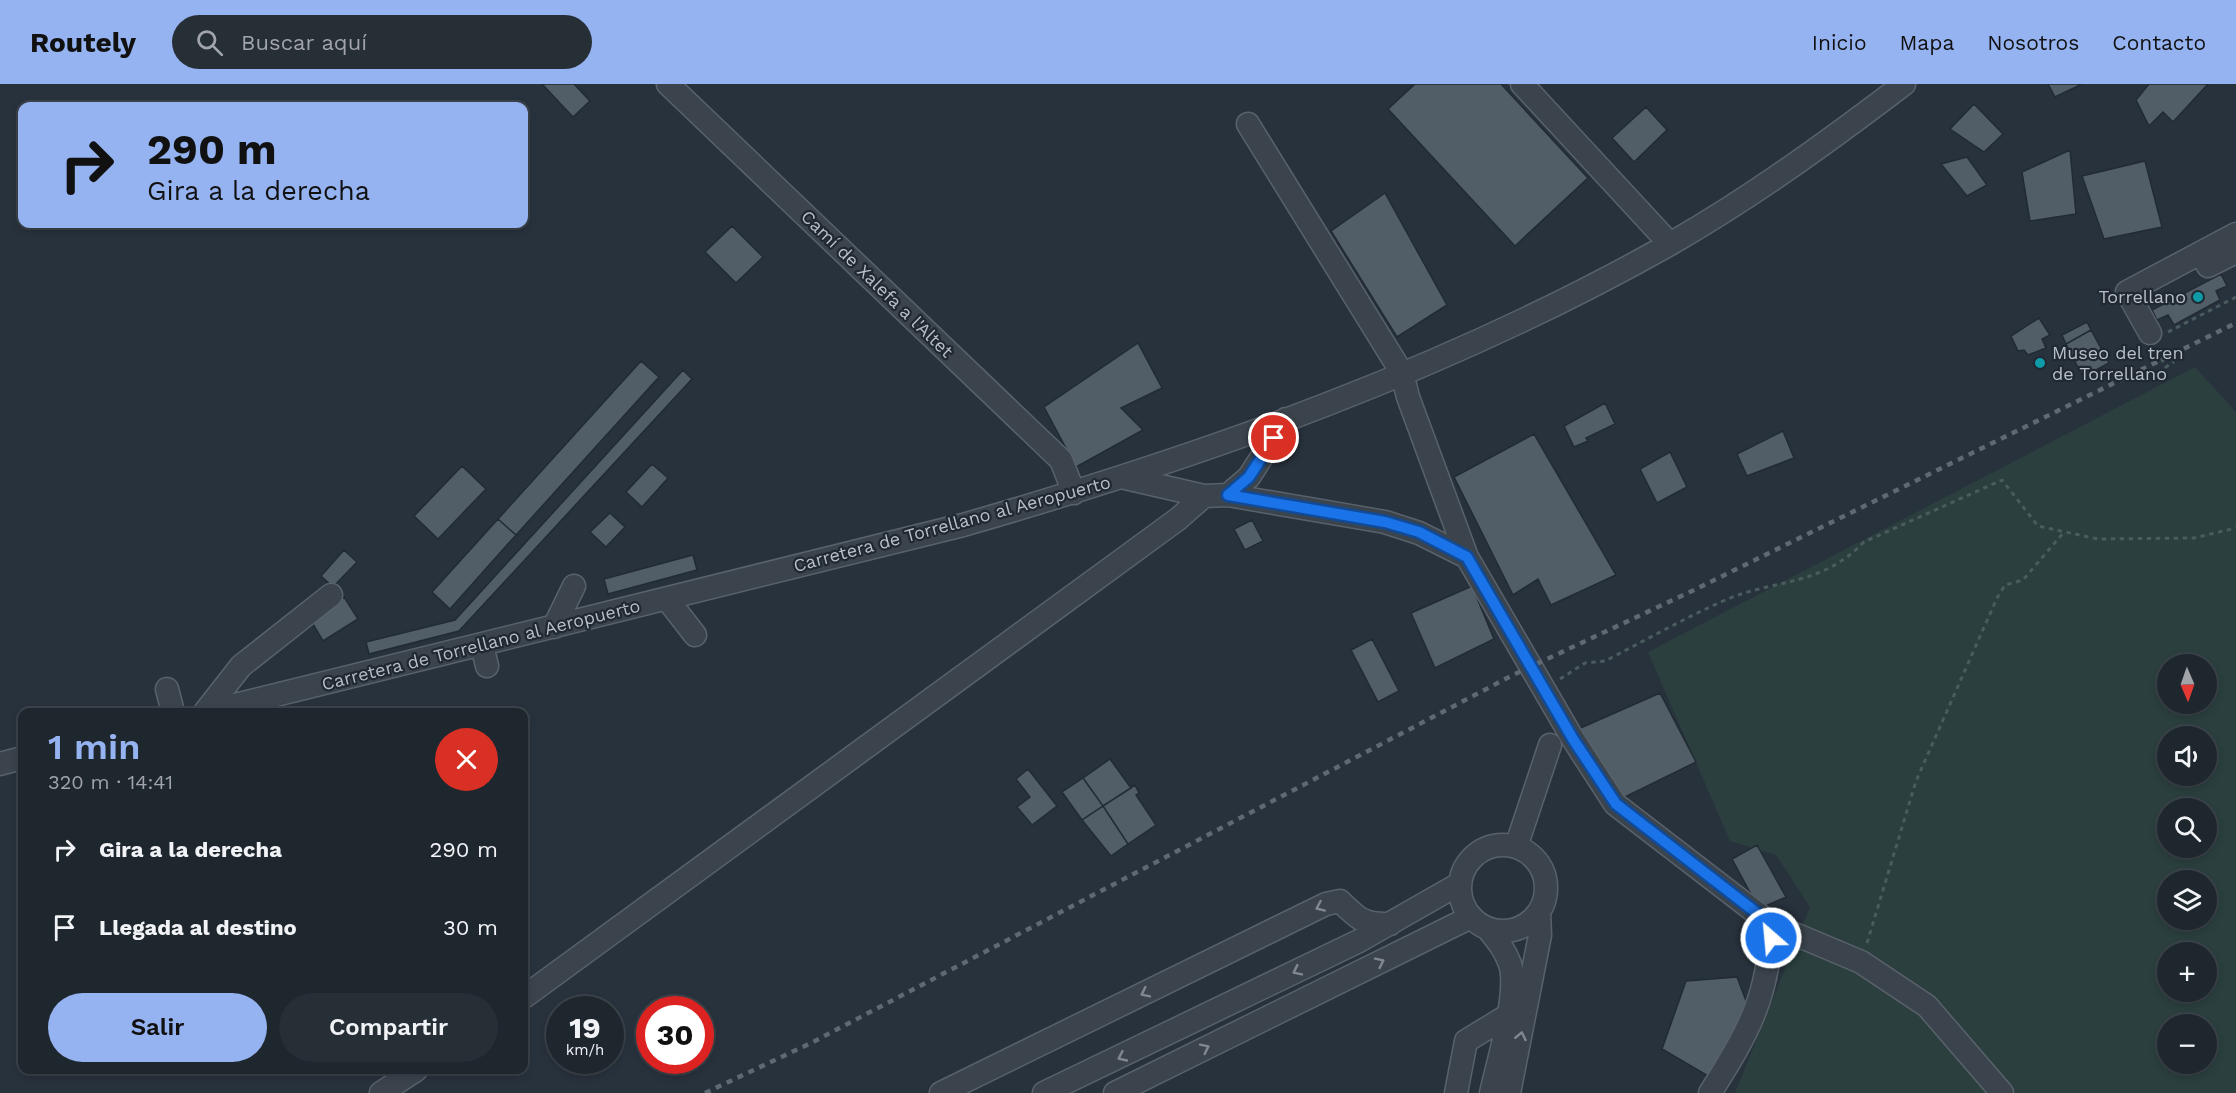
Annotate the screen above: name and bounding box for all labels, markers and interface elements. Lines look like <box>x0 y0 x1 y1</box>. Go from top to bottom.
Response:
search box <box>172 15 592 69</box>
text: Routely <box>30 26 136 59</box>
icon: search <box>193 26 226 59</box>
text: Buscar aquí <box>241 30 367 55</box>
text: Inicio <box>1812 30 1867 55</box>
text: Mapa <box>1900 30 1954 55</box>
text: Nosotros <box>1987 30 2079 55</box>
text: Contacto <box>2112 30 2206 55</box>
text: 290 m <box>147 125 277 174</box>
icon: right <box>48 126 126 204</box>
text: Gira a la derecha <box>147 175 370 207</box>
street label: Camí de Xalefa a l'Altet <box>797 206 958 362</box>
place label: Torrellano <box>2098 286 2186 307</box>
marker: Torrellano <box>2191 290 2205 304</box>
place label: Museo del tren de Torrellano <box>2052 342 2184 384</box>
marker: Museo del tren de Torrellano <box>2033 356 2047 370</box>
pin <box>1248 412 1299 463</box>
icon: arrive <box>1257 421 1290 454</box>
street label: Carretera de Torrellano al Aeropuerto <box>791 471 1113 576</box>
street label: Carretera de Torrellano al Aeropuerto <box>319 595 642 694</box>
north arrow <box>2157 654 2217 714</box>
map controls <box>2157 654 2217 1074</box>
text: 1 min <box>48 726 140 768</box>
button: sound <box>2157 726 2217 786</box>
button: close <box>435 728 498 791</box>
text: 320 m · 14:41 <box>48 770 173 794</box>
button: search <box>2157 798 2217 858</box>
icon: right <box>48 833 81 866</box>
text: Gira a la derecha <box>99 837 282 862</box>
text: 290 m <box>429 837 498 862</box>
button: layers <box>2157 870 2217 930</box>
one-way arrow <box>1315 900 1326 912</box>
position arrow <box>1739 906 1803 970</box>
icon: arrive <box>48 911 81 944</box>
text: Llegada al destino <box>99 915 297 940</box>
text: 30 m <box>443 915 498 940</box>
button: + <box>2157 942 2217 1002</box>
one-way arrow <box>1373 958 1384 969</box>
one-way arrow <box>1292 964 1303 976</box>
one-way arrow <box>1140 986 1151 997</box>
button: Salir <box>48 993 267 1062</box>
button: Compartir <box>279 993 498 1062</box>
speed limit sign: 30 <box>636 996 714 1074</box>
text: 19 <box>569 1010 601 1045</box>
button: − <box>2157 1014 2217 1074</box>
one-way arrow <box>1514 1031 1527 1041</box>
text: km/h <box>566 1041 604 1059</box>
one-way arrow <box>1198 1044 1209 1056</box>
one-way arrow <box>1117 1049 1128 1061</box>

